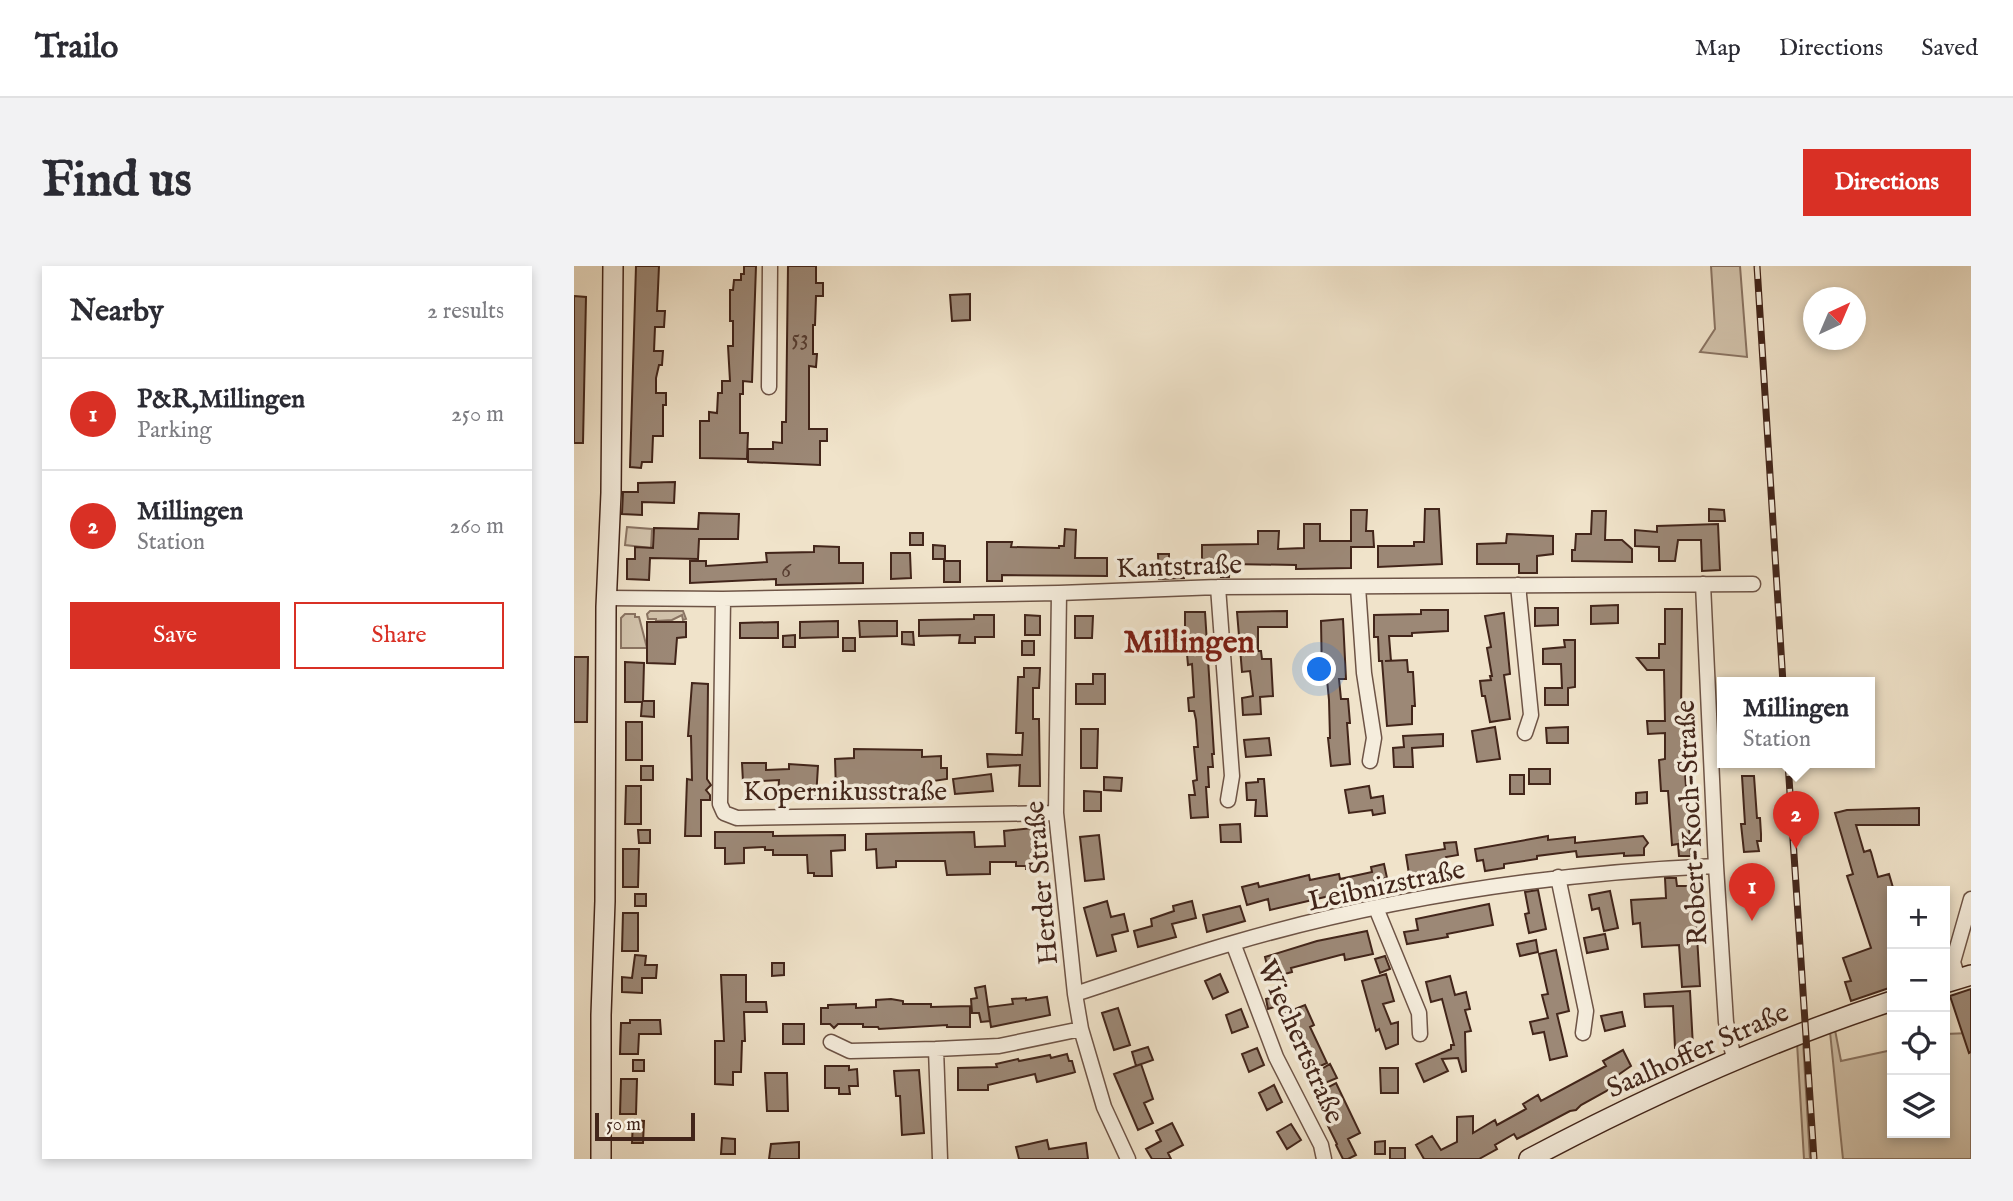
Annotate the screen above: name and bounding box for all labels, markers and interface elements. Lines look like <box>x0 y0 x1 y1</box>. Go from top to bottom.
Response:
text: Trailo <box>35 27 118 69</box>
text: Map <box>1695 33 1741 64</box>
text: Directions <box>1779 33 1883 64</box>
text: Saved <box>1921 33 1978 64</box>
button: Directions <box>1803 149 1971 216</box>
text: Find us <box>42 151 192 213</box>
north arrow <box>1803 287 1866 350</box>
text: Nearby <box>70 293 163 331</box>
text: 2 results <box>427 297 504 326</box>
house number: 53 <box>791 323 809 354</box>
text: P&R,Millingen <box>137 383 305 416</box>
text: 1 <box>89 400 97 429</box>
text: 250 m <box>451 400 504 429</box>
text: Parking <box>137 416 212 445</box>
text: Millingen <box>137 495 243 528</box>
text: 2 <box>88 512 98 541</box>
text: 260 m <box>449 512 504 541</box>
text: Station <box>137 528 205 557</box>
street label: Kantstraße <box>1116 548 1243 587</box>
house number: 6 <box>781 555 792 586</box>
button: Save <box>70 602 280 669</box>
button: Share <box>294 602 504 669</box>
district label: Millingen <box>1124 623 1254 664</box>
your location <box>1302 652 1336 686</box>
popup <box>1717 677 1875 768</box>
text: Millingen <box>1743 692 1849 725</box>
street label: Robert-Koch-Straße <box>1669 699 1716 946</box>
text: Station <box>1743 725 1811 754</box>
street label: Kopernikusstraße <box>743 775 947 810</box>
pin: 2 <box>1773 791 1819 849</box>
street label: Herder Straße <box>1018 799 1067 966</box>
street label: Leibnizstraße <box>1305 853 1468 920</box>
pin: 1 <box>1729 863 1775 921</box>
map controls <box>1887 886 1950 1138</box>
button: + <box>1887 886 1950 949</box>
button: − <box>1887 949 1950 1012</box>
street label: Wiechertstraße <box>1248 955 1351 1129</box>
street label: Saalhoffer Straße <box>1602 995 1795 1107</box>
button: locate <box>1887 1012 1950 1075</box>
button: layers <box>1887 1075 1950 1138</box>
scale bar <box>595 1110 695 1142</box>
text: 50 m <box>606 1113 641 1137</box>

